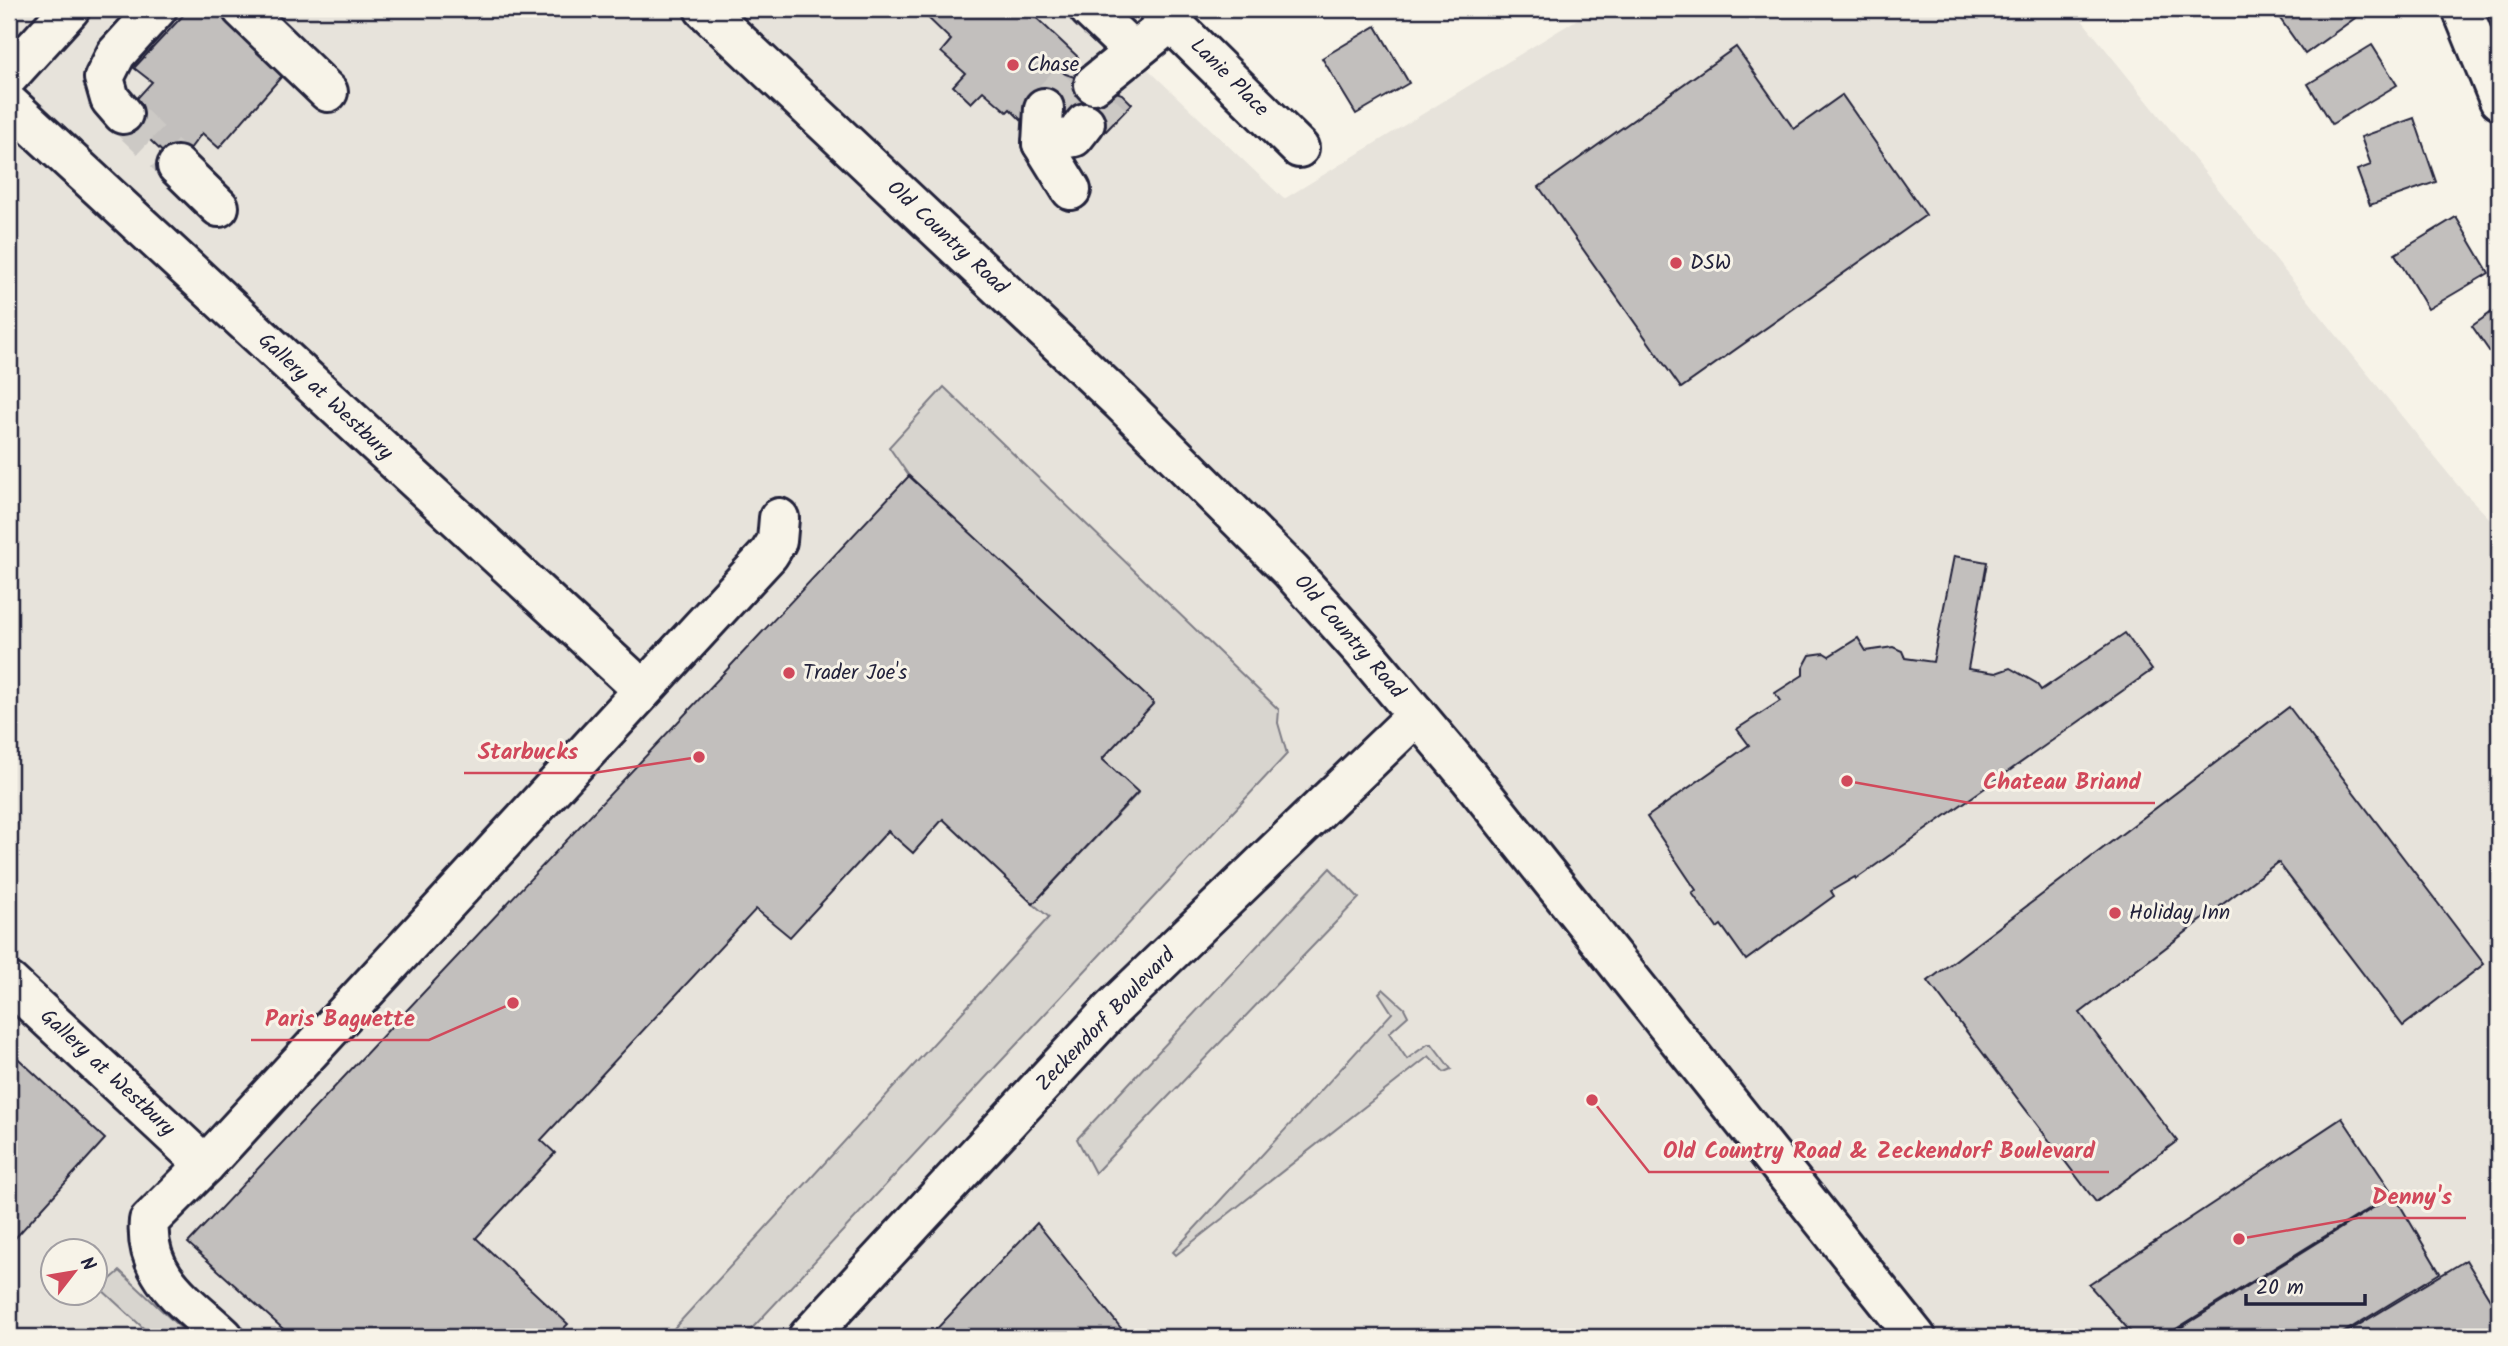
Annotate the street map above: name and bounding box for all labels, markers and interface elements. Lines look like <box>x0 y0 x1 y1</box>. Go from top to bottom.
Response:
street label: Lanie Place <box>1182 31 1277 126</box>
place label: Chase <box>1027 49 1080 82</box>
marker: Chase <box>1005 57 1021 73</box>
street label: Old Country Road <box>879 173 1016 304</box>
place label: DSW <box>1690 247 1731 280</box>
marker: DSW <box>1668 255 1684 271</box>
street label: Gallery at Westbury <box>250 325 400 469</box>
street label: Old Country Road <box>1285 567 1413 707</box>
place label: Trader Joe's <box>803 657 907 690</box>
marker: Trader Joe's <box>781 665 797 681</box>
callout: Starbucks <box>464 729 593 773</box>
text: Starbucks <box>478 735 579 771</box>
callout: Chateau Briand <box>1970 759 2155 803</box>
text: Chateau Briand <box>1983 765 2141 801</box>
place label: Holiday Inn <box>2129 897 2230 930</box>
marker: Holiday Inn <box>2107 905 2123 921</box>
street label: Zeckendorf Boulevard <box>1028 940 1184 1100</box>
callout: Paris Baguette <box>251 996 429 1040</box>
street label: Gallery at Westbury <box>32 1001 182 1145</box>
text: Paris Baguette <box>265 1002 415 1038</box>
callout: Old Country Road & Zeckendorf Boulevard <box>1649 1128 2109 1172</box>
text: Old Country Road & Zeckendorf Boulevard <box>1663 1134 2096 1170</box>
callout: Denny's <box>2358 1174 2466 1218</box>
text: Denny's <box>2372 1180 2452 1216</box>
north arrow <box>38 1238 108 1308</box>
text: N <box>71 1251 103 1277</box>
scale bar <box>2246 1262 2364 1306</box>
text: 20 m <box>2256 1272 2304 1305</box>

